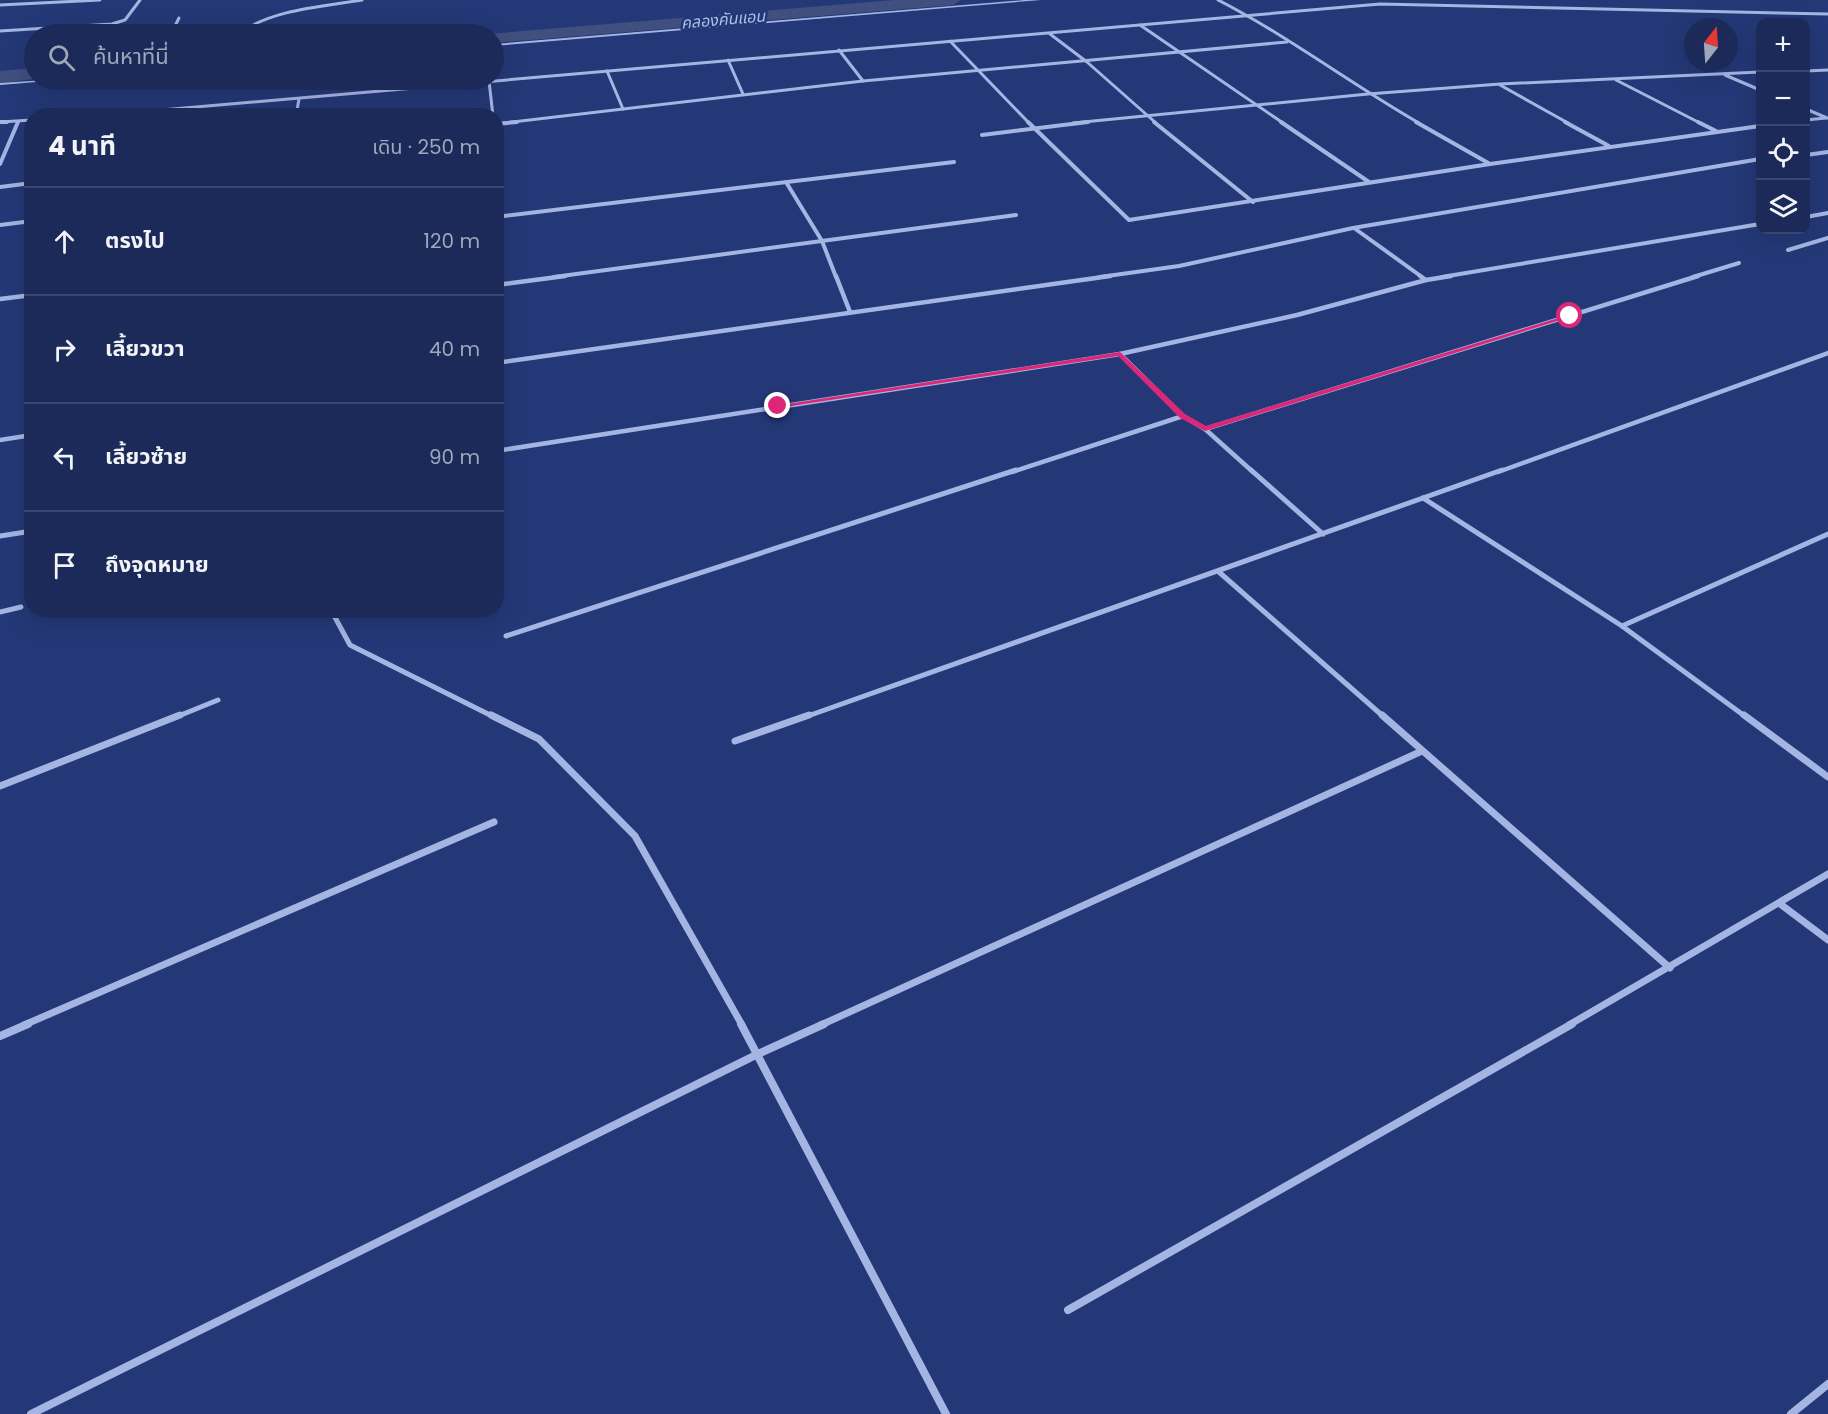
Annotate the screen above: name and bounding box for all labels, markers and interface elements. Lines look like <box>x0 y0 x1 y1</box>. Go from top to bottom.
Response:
water label: คลองคันแอน <box>680 4 767 35</box>
north arrow <box>1684 18 1738 72</box>
map controls <box>1756 18 1810 234</box>
button: + <box>1756 18 1810 72</box>
search box <box>24 24 504 90</box>
icon: search <box>45 41 78 74</box>
text: ค้นหาที่นี่ <box>93 41 169 72</box>
button: − <box>1756 72 1810 126</box>
button: locate <box>1756 126 1810 180</box>
text: 4 นาที <box>48 128 116 164</box>
text: เดิน · 250 m <box>372 133 480 161</box>
button: layers <box>1756 180 1810 234</box>
icon: ahead <box>48 225 81 258</box>
text: ตรงไป <box>105 225 165 256</box>
text: 120 m <box>424 227 480 255</box>
route start <box>1556 302 1582 328</box>
icon: right <box>48 333 81 366</box>
text: เลี้ยวขวา <box>105 333 185 364</box>
text: 40 m <box>429 335 480 363</box>
route end <box>764 392 790 418</box>
icon: left <box>48 441 81 474</box>
text: เลี้ยวซ้าย <box>105 441 187 472</box>
text: 90 m <box>429 443 480 471</box>
icon: arrive <box>48 549 81 582</box>
text: ถึงจุดหมาย <box>105 549 209 580</box>

